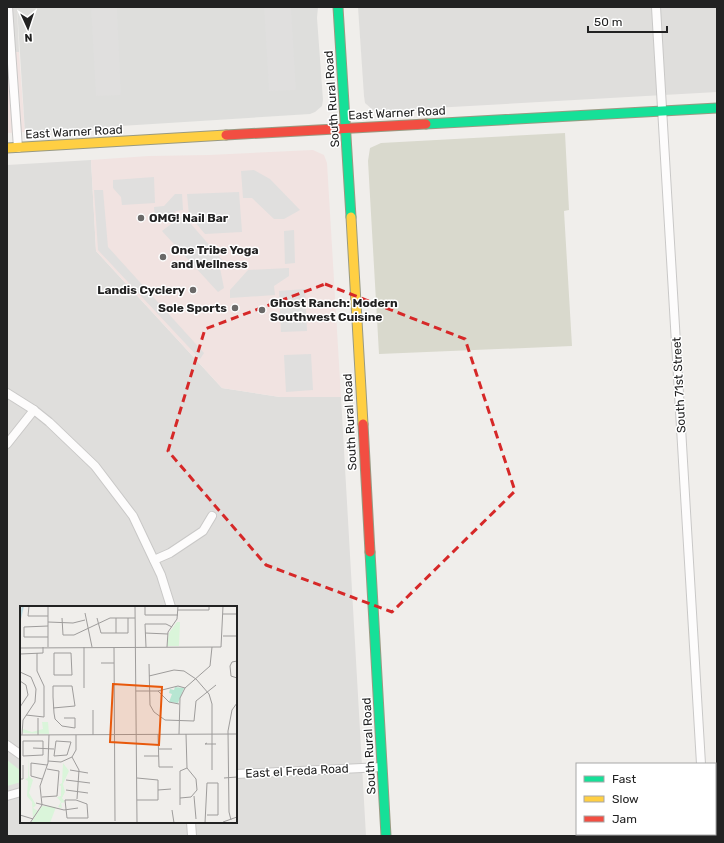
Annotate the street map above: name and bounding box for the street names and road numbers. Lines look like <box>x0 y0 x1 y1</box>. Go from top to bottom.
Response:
street label: South Rural Road <box>322 50 342 148</box>
street label: East Warner Road <box>348 103 446 123</box>
street label: East Warner Road <box>25 122 123 142</box>
street label: South 71st Street <box>669 336 689 433</box>
street label: South Rural Road <box>340 373 360 471</box>
street label: South Rural Road <box>359 697 379 795</box>
street label: East el Freda Road <box>245 761 349 781</box>

